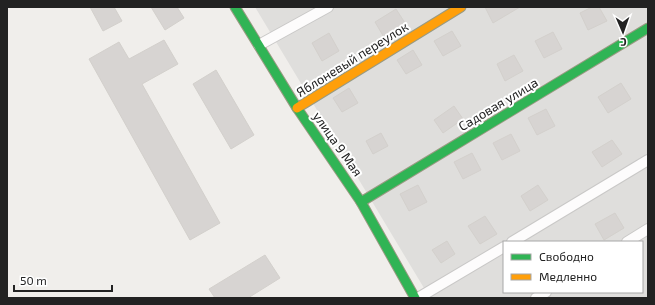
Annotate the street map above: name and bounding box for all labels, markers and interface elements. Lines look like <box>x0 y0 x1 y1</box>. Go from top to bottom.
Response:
north arrow <box>603 12 643 52</box>
street label: Яблоневый переулок <box>293 18 411 100</box>
text: С <box>619 36 627 49</box>
street label: Садовая улица <box>455 74 541 134</box>
street label: улица 9 Мая <box>310 109 366 179</box>
legend <box>503 241 643 293</box>
text: Свободно <box>539 249 594 263</box>
scale bar <box>14 267 112 293</box>
text: Медленно <box>539 269 597 283</box>
text: 50 m <box>20 273 47 287</box>

